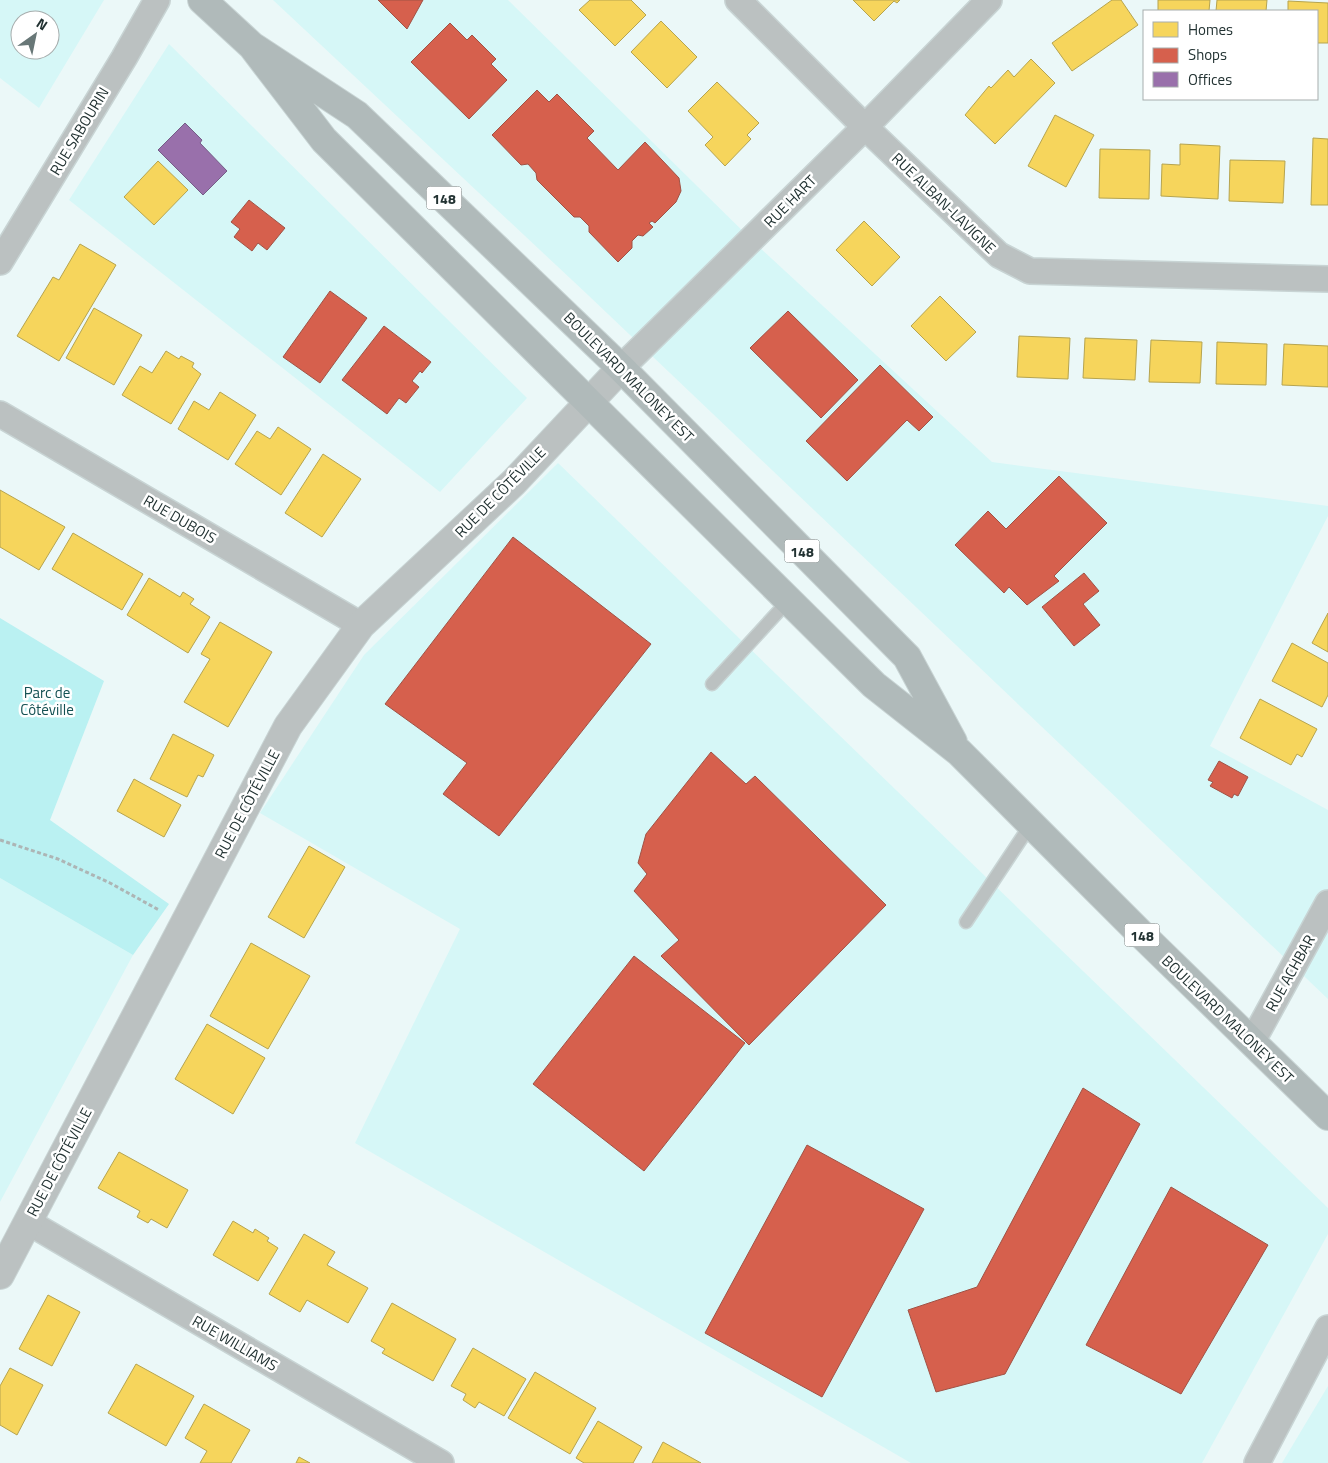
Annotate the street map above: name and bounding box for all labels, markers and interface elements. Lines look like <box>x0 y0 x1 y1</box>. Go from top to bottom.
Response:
north arrow <box>10 10 60 60</box>
legend <box>1143 10 1318 100</box>
text: N <box>33 12 52 35</box>
text: Homes <box>1188 18 1233 41</box>
text: Shops <box>1188 43 1227 66</box>
text: Offices <box>1188 68 1232 91</box>
street label: RUE SABOURIN <box>44 83 114 179</box>
street label: RUE ALBAN-LAVIGNE <box>887 147 1001 259</box>
street label: RUE HART <box>758 169 822 233</box>
road number: 148 <box>426 187 462 210</box>
street label: BOULEVARD MALONEY EST <box>559 307 699 447</box>
street label: RUE DE CÔTÉVILLE <box>449 441 551 543</box>
street label: RUE DUBOIS <box>139 489 221 549</box>
road number: 148 <box>784 540 820 562</box>
park label: Parc de Côtéville <box>20 681 74 721</box>
street label: RUE DE CÔTÉVILLE <box>209 745 285 863</box>
road number: 148 <box>1124 924 1160 946</box>
street label: RUE ACHBAR <box>1259 930 1321 1016</box>
street label: BOULEVARD MALONEY EST <box>1157 950 1299 1089</box>
street label: RUE DE CÔTÉVILLE <box>21 1103 97 1221</box>
street label: RUE WILLIAMS <box>188 1309 282 1377</box>

